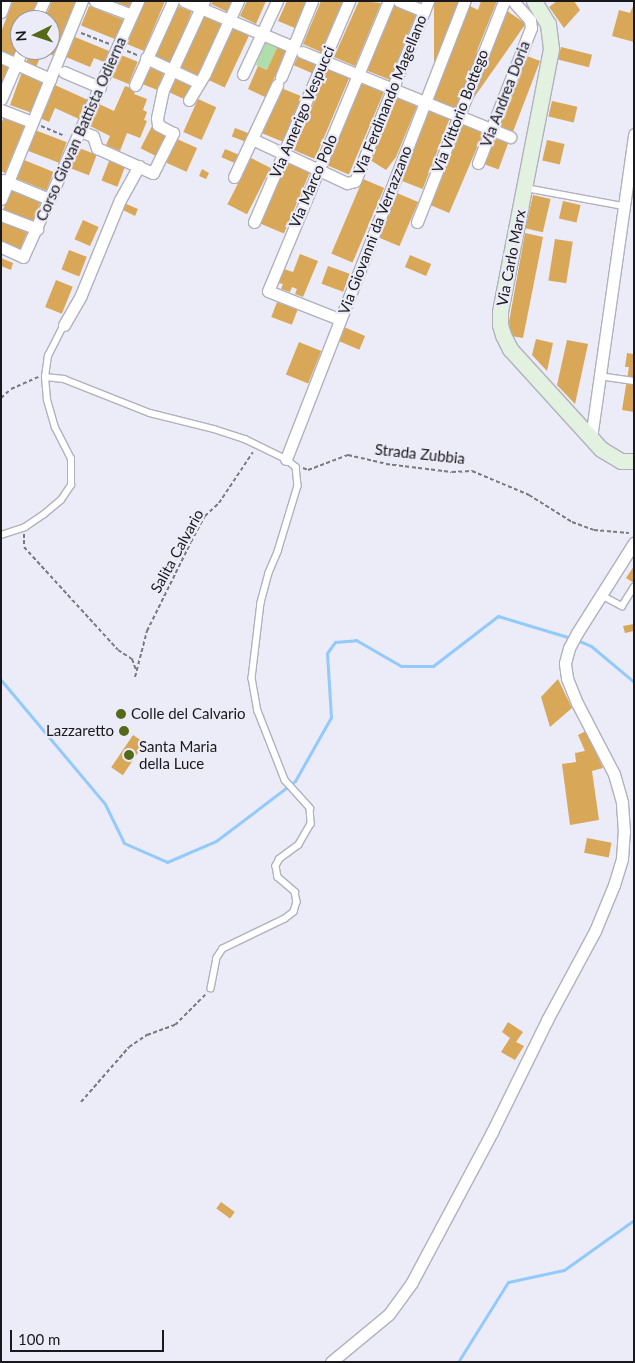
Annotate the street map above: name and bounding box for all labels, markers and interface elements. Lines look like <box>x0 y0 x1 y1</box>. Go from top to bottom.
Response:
north arrow <box>10 10 60 60</box>
street label: Via Ferdinando Magellano <box>350 12 430 178</box>
text: N <box>12 30 29 42</box>
street label: Corso Giovan Battista Odierna <box>32 34 130 224</box>
street label: Via Andrea Doria <box>476 38 534 150</box>
street label: Via Amerigo Vespucci <box>266 43 338 181</box>
street label: Via Vittorio Bottego <box>428 47 492 175</box>
street label: Via Marco Polo <box>285 132 341 230</box>
street label: Via Giovanni da Verrazzano <box>334 143 416 317</box>
street label: Via Carlo Marx <box>493 208 529 308</box>
street label: Strada Zubbia <box>374 440 466 468</box>
street label: Salita Calvario <box>147 506 207 596</box>
place label: Colle del Calvario <box>131 705 246 723</box>
marker: Colle del Calvario <box>115 708 127 720</box>
place label: Lazzaretto <box>46 722 114 740</box>
marker: Lazzaretto <box>118 725 130 737</box>
place label: Santa Maria della Luce <box>139 737 217 772</box>
marker: Santa Maria della Luce <box>123 749 135 761</box>
scale bar <box>12 1320 166 1352</box>
text: 100 m <box>18 1330 60 1348</box>

